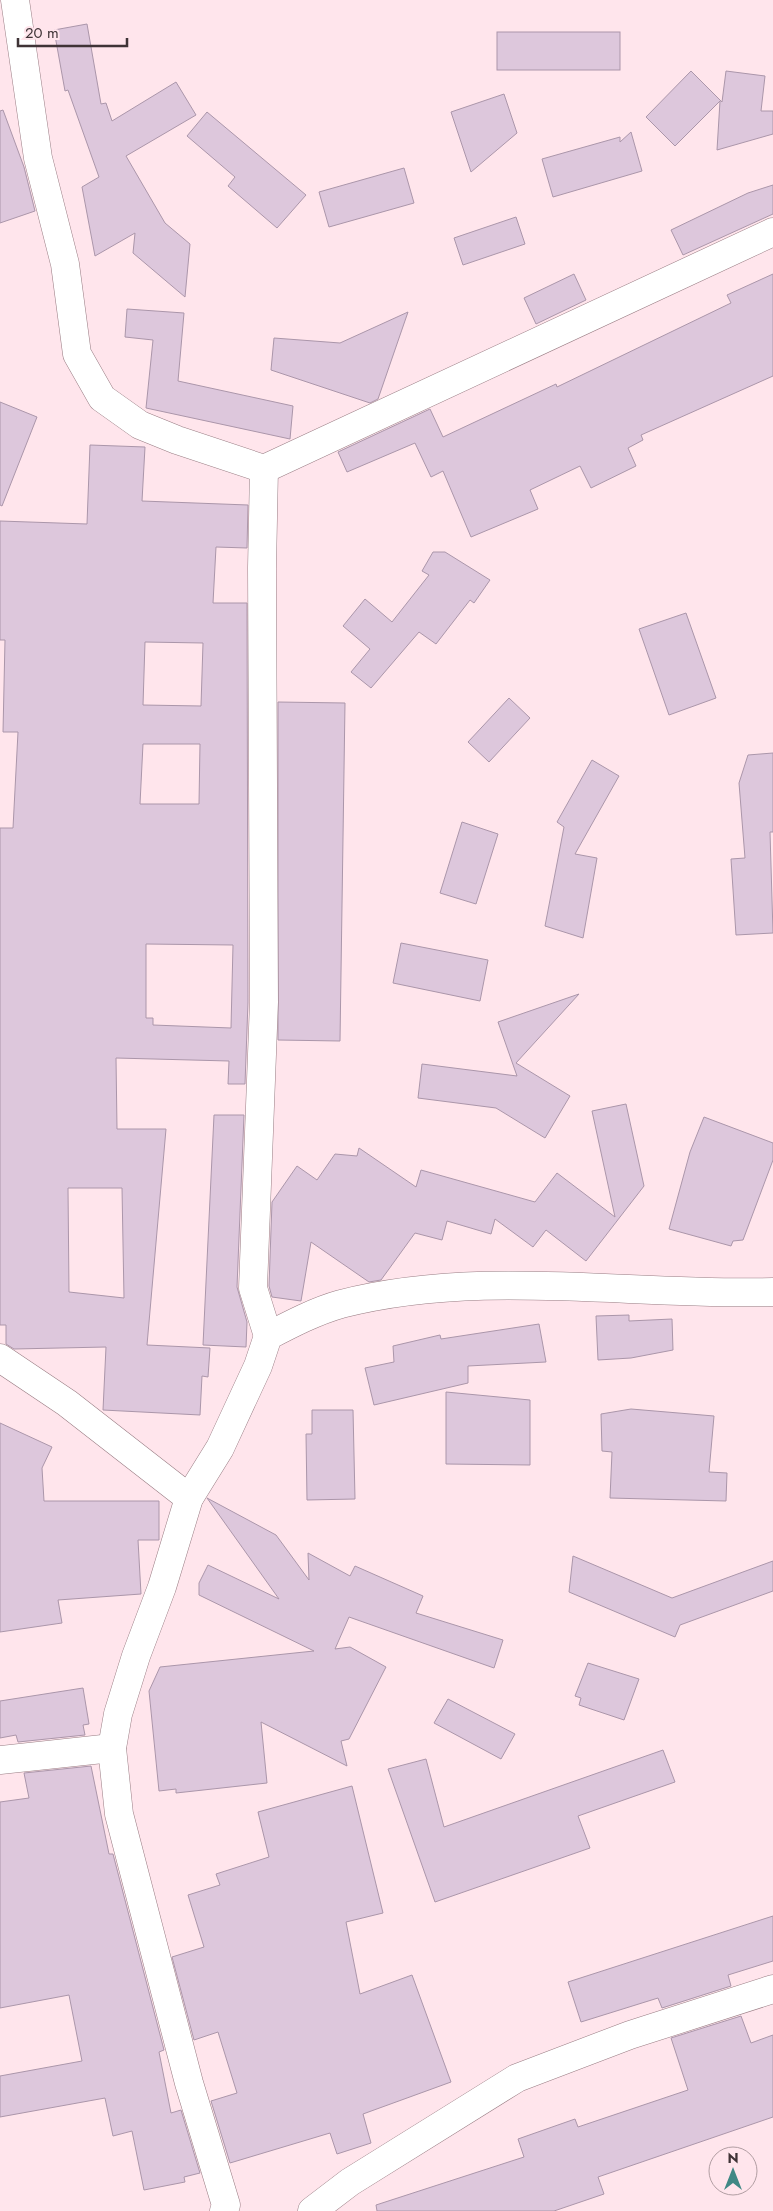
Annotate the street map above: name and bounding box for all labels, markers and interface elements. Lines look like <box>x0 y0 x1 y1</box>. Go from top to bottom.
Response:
scale bar <box>18 15 126 47</box>
text: 20 m <box>25 22 59 44</box>
north arrow <box>708 2146 758 2196</box>
text: N <box>727 2148 739 2168</box>

